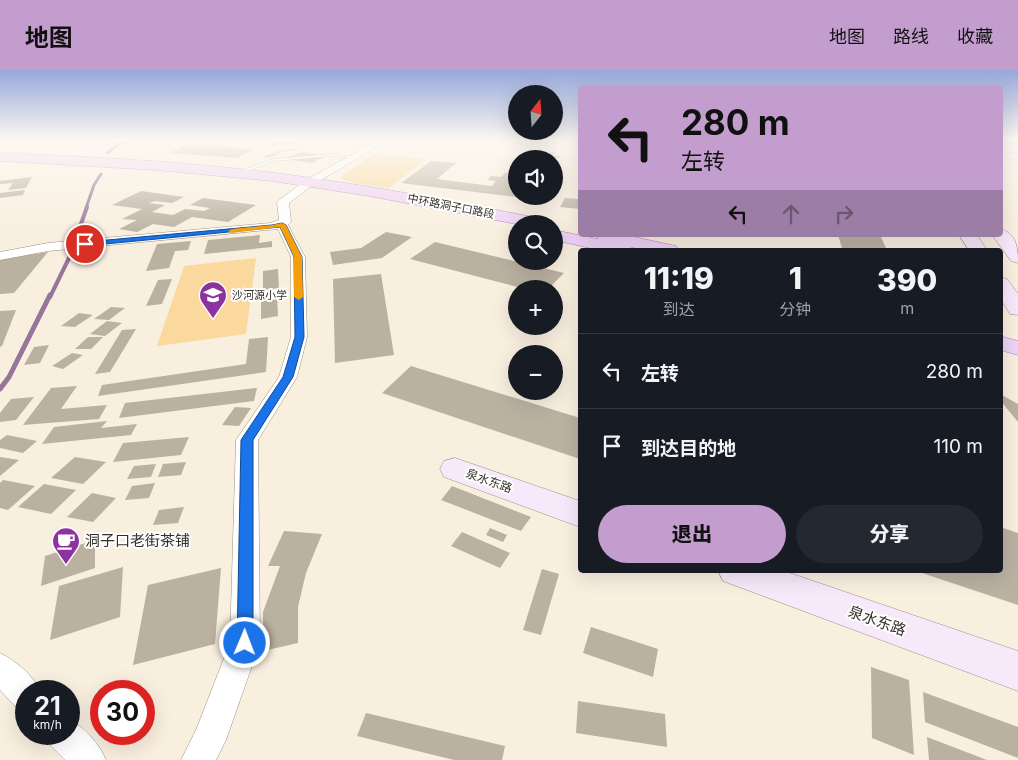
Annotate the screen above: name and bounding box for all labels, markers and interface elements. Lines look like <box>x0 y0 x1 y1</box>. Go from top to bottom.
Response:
text: 地图 <box>25 23 73 52</box>
text: 地图 <box>829 26 865 47</box>
text: 路线 <box>893 26 929 47</box>
text: 收藏 <box>957 26 993 47</box>
north arrow <box>508 85 562 140</box>
map controls <box>508 85 563 400</box>
text: 280 m <box>681 101 790 143</box>
icon: left <box>598 105 663 170</box>
text: 左转 <box>681 148 725 174</box>
button: sound <box>508 150 563 205</box>
street label: 中环路洞子口路段 <box>406 191 496 221</box>
icon: left <box>724 200 752 228</box>
icon: ahead <box>777 200 805 228</box>
icon: right <box>830 200 858 228</box>
button: search <box>508 215 563 270</box>
pin <box>64 223 106 265</box>
icon: arrive <box>71 230 99 258</box>
text: 11:19 <box>644 260 714 296</box>
text: 1 <box>789 260 802 296</box>
text: 390 <box>877 262 937 298</box>
school or university icon: 沙河源小学 <box>198 280 228 319</box>
button: + <box>508 280 563 335</box>
place label: 沙河源小学 <box>232 288 287 302</box>
text: m <box>900 298 914 318</box>
text: 到达 <box>663 299 695 319</box>
text: 分钟 <box>779 299 811 319</box>
button: − <box>508 345 563 400</box>
icon: left <box>598 357 626 385</box>
text: 280 m <box>926 360 983 383</box>
text: 左转 <box>641 362 679 385</box>
icon: arrive <box>598 432 626 460</box>
text: 110 m <box>934 435 983 458</box>
text: 到达目的地 <box>641 437 736 460</box>
street label: 泉水东路 <box>464 465 514 496</box>
button: 退出 <box>598 505 786 563</box>
button: 分享 <box>796 505 983 563</box>
cafe icon: 洞子口老街茶铺 <box>51 526 81 565</box>
place label: 洞子口老街茶铺 <box>85 531 190 550</box>
street label: 泉水东路 <box>846 601 909 640</box>
position arrow <box>218 616 270 668</box>
speed limit sign: 30 <box>90 680 155 745</box>
text: 21 <box>34 691 61 721</box>
text: km/h <box>33 717 62 732</box>

